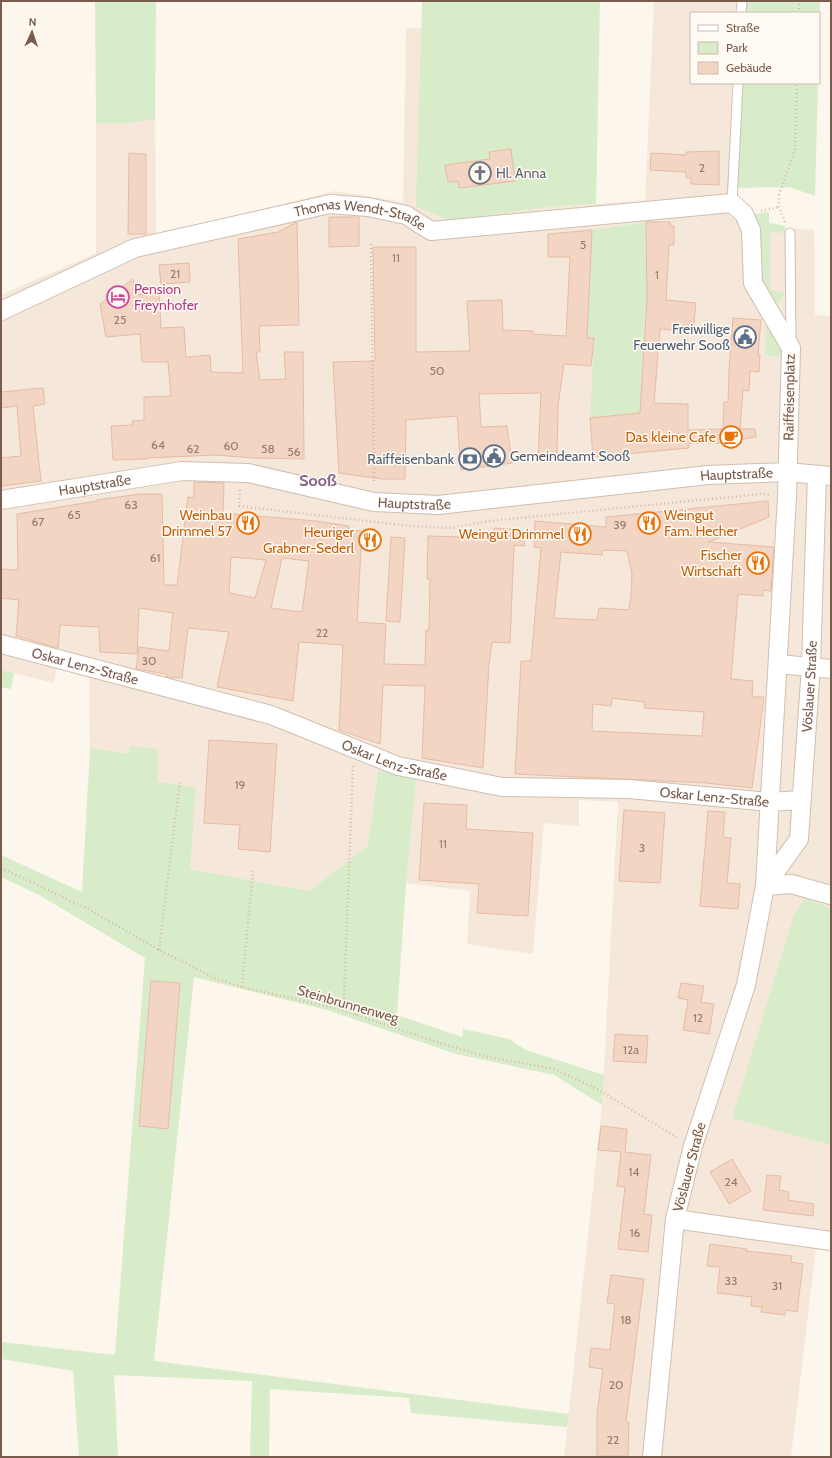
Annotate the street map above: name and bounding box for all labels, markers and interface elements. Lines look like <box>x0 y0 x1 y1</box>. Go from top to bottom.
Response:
north arrow <box>12 12 52 52</box>
legend <box>690 12 820 84</box>
text: N <box>28 15 37 29</box>
text: Straße <box>726 20 759 35</box>
text: Park <box>726 40 748 55</box>
text: Gebäude <box>726 60 772 75</box>
church icon: Hl. Anna <box>467 160 493 186</box>
house number: 2 <box>699 160 705 175</box>
place label: Hl. Anna <box>496 164 546 182</box>
street label: Thomas Wendt-Straße <box>292 195 429 234</box>
house number: 5 <box>580 237 586 252</box>
house number: 11 <box>392 250 400 265</box>
house number: 21 <box>170 266 180 281</box>
house number: 1 <box>655 267 659 282</box>
place label: Pension Freynhofer <box>134 280 199 314</box>
hotel icon: Pension Freynhofer <box>105 284 131 310</box>
house number: 25 <box>114 312 126 327</box>
place label: Freiwillige Feuerwehr Sooß <box>633 320 730 354</box>
public building icon: Freiwillige Feuerwehr Sooß <box>732 324 758 350</box>
street label: Raiffeisenplatz <box>779 353 799 441</box>
house number: 50 <box>430 363 444 378</box>
cafe icon: Das kleine Cafe <box>718 424 744 450</box>
place label: Das kleine Cafe <box>626 428 716 446</box>
house number: 64 <box>151 437 165 452</box>
house number: 60 <box>223 438 239 453</box>
house number: 62 <box>186 441 200 456</box>
house number: 58 <box>261 441 275 456</box>
public building icon: Gemeindeamt Sooß <box>481 443 507 469</box>
house number: 56 <box>287 444 301 459</box>
bank icon: Raiffeisenbank <box>457 446 483 472</box>
place label: Gemeindeamt Sooß <box>510 447 630 465</box>
place label: Raiffeisenbank <box>367 450 455 468</box>
street label: Hauptstraße <box>699 464 773 485</box>
street label: Hauptstraße <box>57 470 132 500</box>
district label: Sooß <box>299 471 337 490</box>
street label: Hauptstraße <box>377 493 452 514</box>
house number: 63 <box>124 497 138 512</box>
place label: Weinbau Drimmel 57 <box>162 506 232 540</box>
place label: Weingut Fam. Hecher <box>664 506 739 540</box>
house number: 65 <box>67 507 81 522</box>
restaurant icon: Weinbau Drimmel 57 <box>235 510 261 536</box>
restaurant icon: Weingut Fam. Hecher <box>636 510 662 536</box>
house number: 67 <box>32 514 44 529</box>
house number: 39 <box>613 517 627 532</box>
restaurant icon: Weingut Drimmel <box>567 521 593 547</box>
place label: Heuriger Grabner-Sederl <box>263 523 355 557</box>
place label: Weingut Drimmel <box>459 525 565 543</box>
restaurant icon: Heuriger Grabner-Sederl <box>357 527 383 553</box>
place label: Fischer Wirtschaft <box>681 546 743 580</box>
house number: 61 <box>150 550 160 565</box>
restaurant icon: Fischer Wirtschaft <box>745 550 771 576</box>
house number: 22 <box>316 625 328 640</box>
street label: Vöslauer Straße <box>797 640 821 733</box>
street label: Oskar Lenz-Straße <box>30 643 141 689</box>
house number: 30 <box>142 653 156 668</box>
street label: Oskar Lenz-Straße <box>339 735 449 785</box>
house number: 19 <box>235 777 246 792</box>
street label: Oskar Lenz-Straße <box>659 783 770 811</box>
house number: 11 <box>439 836 447 851</box>
house number: 3 <box>639 840 645 855</box>
street label: Steinbrunnenweg <box>295 981 402 1027</box>
house number: 12 <box>693 1010 703 1025</box>
house number: 12a <box>623 1042 639 1057</box>
street label: Vöslauer Straße <box>668 1120 710 1214</box>
house number: 14 <box>629 1164 639 1179</box>
house number: 24 <box>724 1174 738 1189</box>
house number: 16 <box>630 1225 641 1240</box>
house number: 33 <box>725 1273 737 1288</box>
house number: 31 <box>772 1278 782 1293</box>
house number: 18 <box>620 1312 632 1327</box>
house number: 20 <box>609 1377 623 1392</box>
house number: 22 <box>607 1432 619 1447</box>

